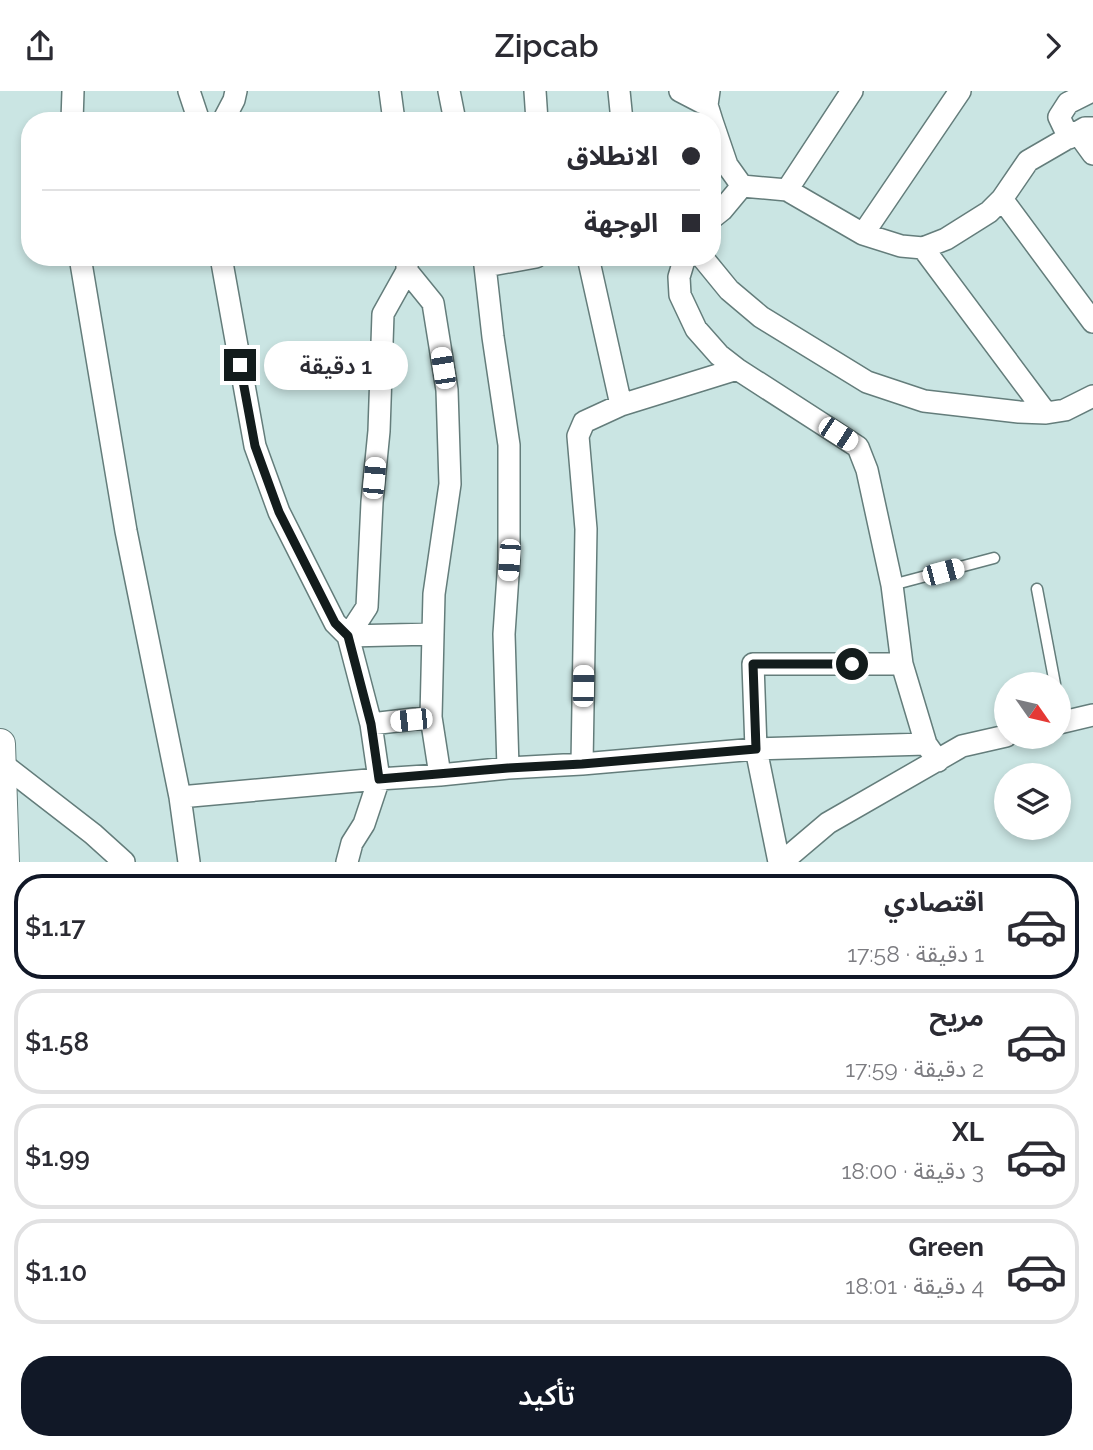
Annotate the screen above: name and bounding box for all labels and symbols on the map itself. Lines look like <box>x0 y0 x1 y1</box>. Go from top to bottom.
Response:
callout: 1 دقيقة <box>264 341 408 389</box>
car <box>430 346 457 390</box>
route end <box>224 349 256 381</box>
car <box>815 414 862 454</box>
car <box>362 456 387 500</box>
car <box>498 538 521 582</box>
car <box>920 556 967 588</box>
route start <box>836 648 868 680</box>
car <box>573 665 594 707</box>
north arrow <box>994 672 1071 749</box>
car <box>390 707 433 733</box>

